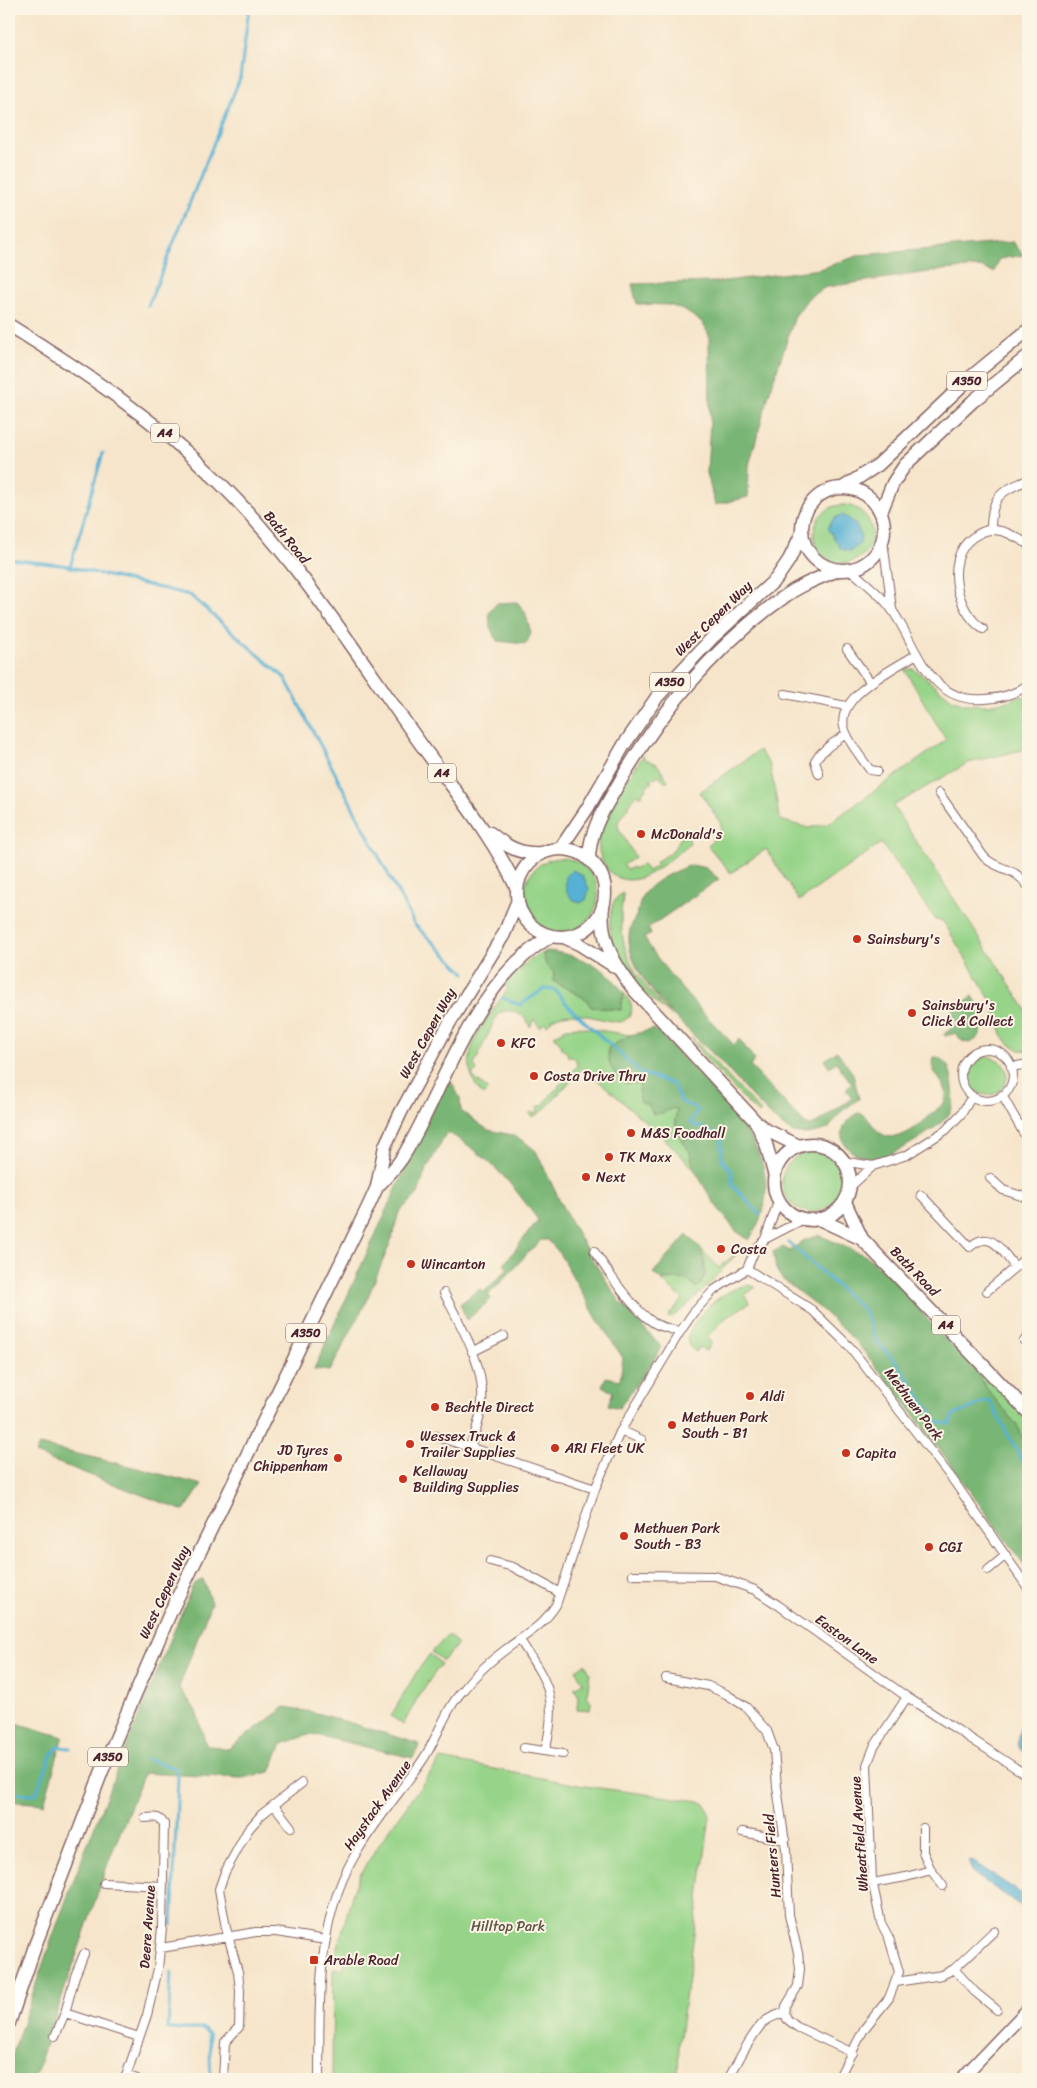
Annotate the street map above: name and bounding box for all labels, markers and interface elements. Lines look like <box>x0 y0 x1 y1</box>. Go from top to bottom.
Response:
road number: A350 <box>947 372 987 391</box>
road number: A4 <box>151 423 179 442</box>
street label: Bath Road <box>257 505 317 571</box>
street label: West Cepen Way <box>668 574 759 662</box>
road number: A350 <box>650 672 690 692</box>
road number: A4 <box>428 764 456 782</box>
place label: McDonald's <box>651 822 723 847</box>
marker: McDonald's <box>635 828 647 840</box>
place label: Sainsbury's <box>867 927 940 952</box>
marker: Sainsbury's <box>851 933 863 945</box>
street label: West Cepen Way <box>392 982 463 1083</box>
place label: Sainsbury's Click & Collect <box>922 993 1013 1034</box>
marker: Sainsbury's Click & Collect <box>906 1007 918 1019</box>
place label: KFC <box>511 1031 536 1056</box>
marker: KFC <box>495 1037 507 1049</box>
place label: Costa Drive Thru <box>544 1064 646 1089</box>
marker: Costa Drive Thru <box>528 1070 540 1082</box>
place label: M&S Foodhall <box>641 1121 726 1146</box>
marker: M&S Foodhall <box>625 1127 637 1139</box>
place label: TK Maxx <box>619 1145 672 1170</box>
marker: TK Maxx <box>603 1151 615 1163</box>
place label: Next <box>596 1165 626 1190</box>
marker: Next <box>580 1171 592 1183</box>
place label: Costa <box>731 1237 767 1262</box>
street label: Bath Road <box>884 1240 947 1304</box>
marker: Costa <box>715 1243 727 1255</box>
place label: Wincanton <box>421 1252 486 1277</box>
marker: Wincanton <box>405 1258 417 1270</box>
road number: A4 <box>932 1316 960 1334</box>
road number: A350 <box>286 1324 326 1342</box>
street label: Methuen Park <box>878 1362 950 1447</box>
place label: Aldi <box>759 1384 786 1409</box>
marker: Aldi <box>744 1390 756 1402</box>
place label: Bechtle Direct <box>445 1395 534 1420</box>
marker: Bechtle Direct <box>429 1401 441 1413</box>
place label: Methuen Park South - B1 <box>682 1405 769 1446</box>
marker: Methuen Park South - B1 <box>666 1419 678 1431</box>
place label: Wessex Truck & Trailer Supplies <box>420 1424 516 1465</box>
place label: ARI Fleet UK <box>564 1436 646 1461</box>
place label: JD Tyres Chippenham <box>253 1438 328 1479</box>
marker: Wessex Truck & Trailer Supplies <box>404 1438 416 1450</box>
place label: Capita <box>856 1441 896 1466</box>
marker: ARI Fleet UK <box>549 1442 561 1454</box>
marker: Capita <box>840 1447 852 1459</box>
marker: JD Tyres Chippenham <box>332 1452 344 1464</box>
place label: Kellaway Building Supplies <box>413 1459 519 1500</box>
marker: Kellaway Building Supplies <box>397 1473 409 1485</box>
place label: Methuen Park South - B3 <box>634 1516 721 1557</box>
marker: Methuen Park South - B3 <box>618 1530 630 1542</box>
place label: CGI <box>939 1535 963 1560</box>
street label: West Cepen Way <box>132 1541 197 1643</box>
marker: CGI <box>923 1541 935 1553</box>
street label: Easton Lane <box>809 1608 884 1671</box>
road number: A350 <box>88 1748 128 1766</box>
street label: Haystack Avenue <box>337 1755 418 1856</box>
street label: Wheatfield Avenue <box>843 1775 876 1892</box>
street label: Hunters Field <box>756 1811 789 1899</box>
street label: Deere Avenue <box>132 1884 163 1970</box>
park label: Hilltop Park <box>471 1914 545 1939</box>
place label: Arable Road <box>323 1948 400 1973</box>
marker: Arable Road <box>308 1954 320 1966</box>

